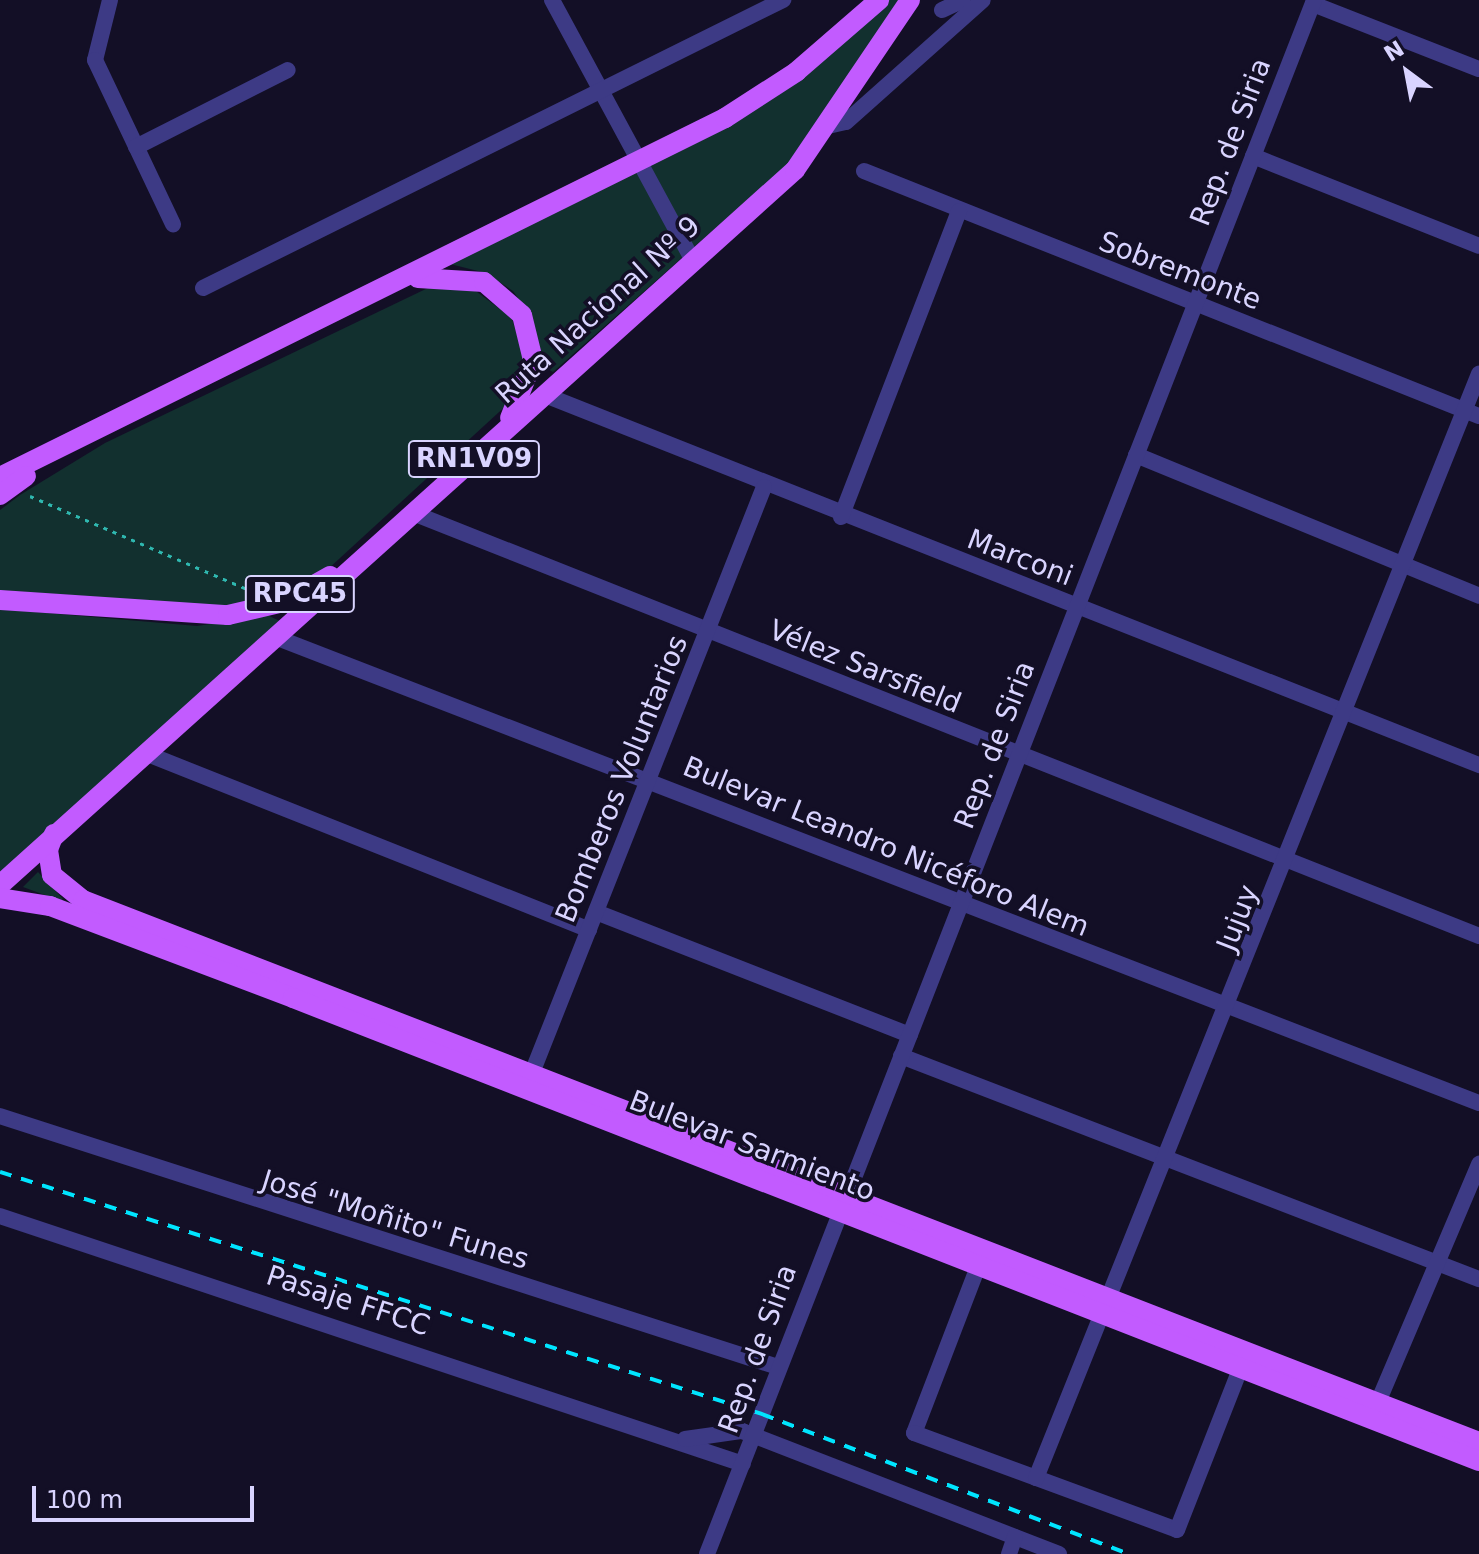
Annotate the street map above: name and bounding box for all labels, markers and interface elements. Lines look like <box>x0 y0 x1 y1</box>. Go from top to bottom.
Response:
north arrow <box>1367 32 1447 112</box>
text: N <box>1380 36 1408 67</box>
street label: Rep. de Siria <box>1184 53 1278 231</box>
street label: Ruta Nacional Nº 9 <box>489 209 707 411</box>
street label: Sobremonte <box>1094 225 1266 317</box>
road number: RN1V09 <box>406 437 542 481</box>
street label: Marconi <box>963 523 1077 593</box>
road number: RPC45 <box>244 572 356 616</box>
street label: Vélez Sarsfield <box>764 613 966 721</box>
street label: Bomberos Voluntarios <box>549 631 695 927</box>
street label: Rep. de Siria <box>948 656 1042 834</box>
street label: Bulevar Leandro Nicéforo Alem <box>678 750 1094 944</box>
street label: Jujuy <box>1210 880 1266 956</box>
street label: Bulevar Sarmiento <box>625 1084 879 1208</box>
street label: José "Moñito" Funes <box>257 1163 533 1277</box>
street label: Pasaje FFCC <box>262 1259 434 1343</box>
street label: Rep. de Siria <box>712 1260 804 1438</box>
scale bar <box>36 1470 258 1520</box>
text: 100 m <box>46 1486 123 1514</box>

